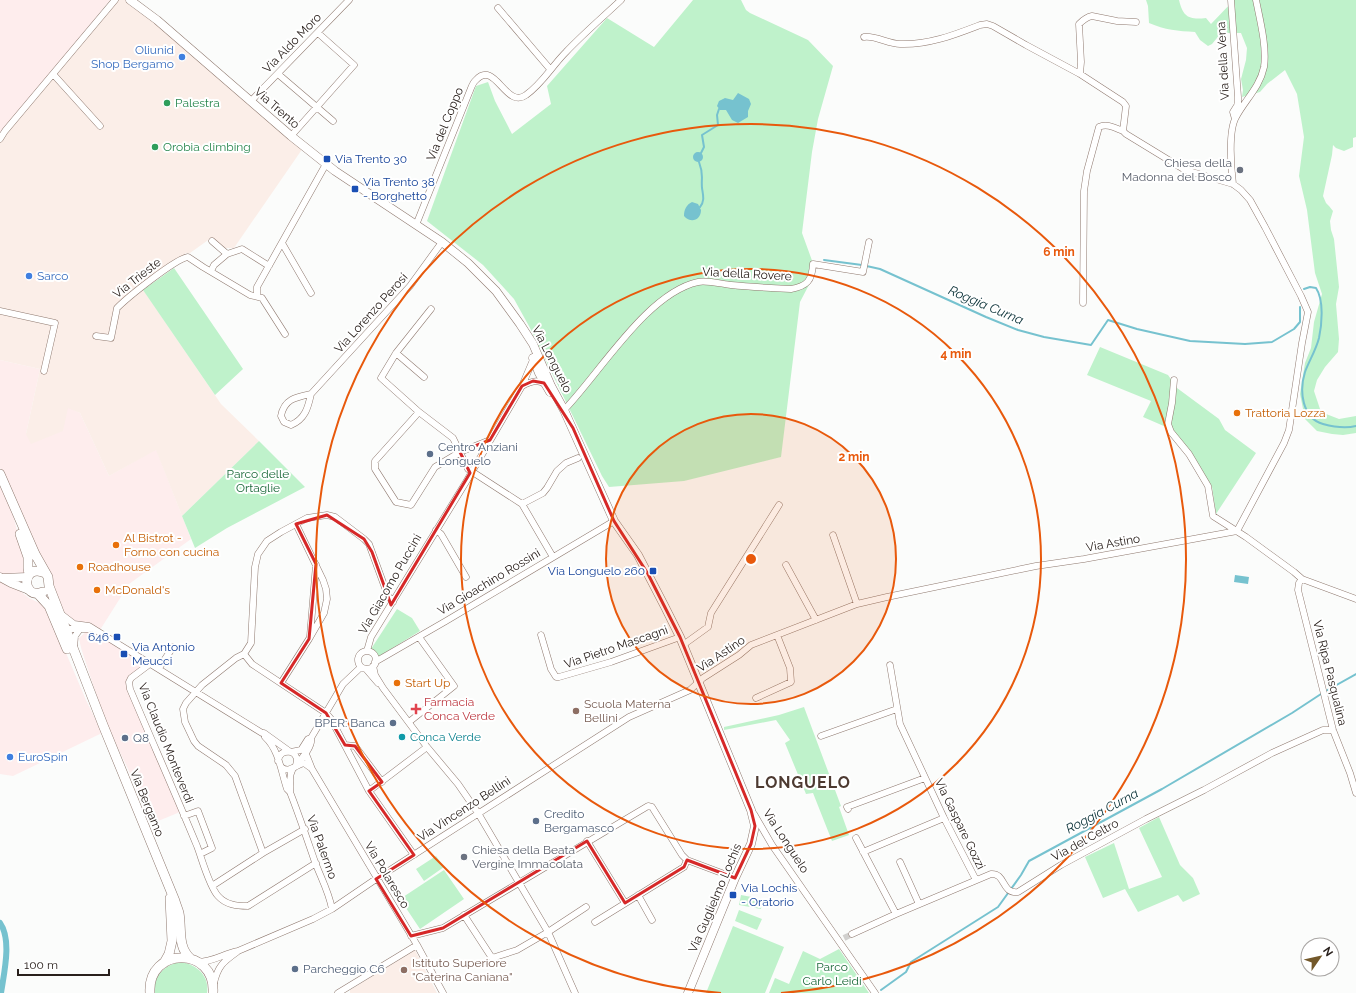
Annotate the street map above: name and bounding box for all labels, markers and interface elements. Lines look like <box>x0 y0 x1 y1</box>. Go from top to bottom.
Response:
street label: Via Aldo Moro <box>260 10 324 76</box>
street label: Via della Vena <box>1214 21 1232 101</box>
place label: Oliunid Shop Bergamo <box>91 43 174 71</box>
marker: Oliunid Shop Bergamo <box>177 52 187 62</box>
street label: Via Trento <box>252 85 302 131</box>
street label: Via del Coppo <box>424 85 466 163</box>
place label: Palestra <box>175 96 220 110</box>
marker: Palestra <box>162 98 172 108</box>
place label: Orobia climbing <box>163 140 251 154</box>
marker: Orobia climbing <box>150 142 160 152</box>
place label: Via Trento 30 <box>335 152 407 166</box>
marker: Via Trento 30 <box>322 154 332 164</box>
place label: Chiesa della Madonna del Bosco <box>1122 156 1232 184</box>
marker: Chiesa della Madonna del Bosco <box>1235 165 1245 175</box>
place label: Via Trento 38 - Borghetto <box>363 175 435 203</box>
marker: Via Trento 38 - Borghetto <box>350 184 360 194</box>
text: 6 min <box>1043 245 1075 259</box>
street label: Via Trieste <box>110 255 164 301</box>
street label: Via della Rovere <box>702 265 792 283</box>
place label: Sarco <box>37 269 69 283</box>
street label: Via Lorenzo Perosi <box>332 270 410 356</box>
marker: Sarco <box>24 271 34 281</box>
water label: Roggia Curna <box>946 282 1026 328</box>
street label: Via Longuelo <box>529 323 575 395</box>
text: 4 min <box>940 347 972 361</box>
place label: Trattoria Lozza <box>1245 406 1326 420</box>
marker: Trattoria Lozza <box>1232 408 1242 418</box>
place label: Centro Anziani Longuelo <box>438 440 518 468</box>
marker: Centro Anziani Longuelo <box>425 449 435 459</box>
text: 2 min <box>838 450 870 464</box>
park label: Parco delle Ortaglie <box>227 467 289 495</box>
place label: Al Bistrot - Forno con cucina <box>124 531 219 559</box>
street label: Via Astino <box>1085 531 1141 555</box>
street label: Via Giacomo Puccini <box>356 532 424 636</box>
marker: Al Bistrot - Forno con cucina <box>111 540 121 550</box>
street label: Via Gioachino Rossini <box>435 546 543 618</box>
centre of rings <box>744 552 758 566</box>
place label: Roadhouse <box>88 560 151 574</box>
marker: Roadhouse <box>75 562 85 572</box>
place label: Via Longuelo 260 <box>548 564 645 578</box>
marker: Via Longuelo 260 <box>648 566 658 576</box>
place label: McDonald's <box>105 583 170 597</box>
marker: McDonald's <box>92 585 102 595</box>
street label: Via Ripa Pasqualina <box>1310 619 1350 727</box>
street label: Via Pietro Mascagni <box>562 623 670 671</box>
place label: 646 <box>88 630 109 644</box>
marker: 646 <box>112 632 122 642</box>
street label: Via Astino <box>694 633 748 675</box>
place label: Via Antonio Meucci <box>132 640 195 668</box>
marker: Via Antonio Meucci <box>119 649 129 659</box>
place label: Start Up <box>405 676 450 690</box>
marker: Start Up <box>392 678 402 688</box>
street label: Via Claudio Monteverdi <box>135 681 197 805</box>
place label: Farmacia Conca Verde <box>424 695 495 723</box>
place label: Scuola Materna Bellini <box>584 697 671 725</box>
marker: Farmacia Conca Verde <box>411 704 421 714</box>
marker: Scuola Materna Bellini <box>571 706 581 716</box>
place label: BPER: Banca <box>314 716 385 730</box>
marker: BPER: Banca <box>388 718 398 728</box>
place label: Conca Verde <box>410 730 481 744</box>
place label: Q8 <box>133 731 149 745</box>
marker: Conca Verde <box>397 732 407 742</box>
marker: Q8 <box>120 733 130 743</box>
place label: EuroSpin <box>18 750 68 764</box>
marker: EuroSpin <box>5 752 15 762</box>
street label: Via Bergamo <box>127 767 167 839</box>
district label: LONGUELO <box>755 773 851 792</box>
street label: Via Vincenzo Bellini <box>415 774 513 844</box>
street label: Via Gaspare Gozzi <box>932 776 988 872</box>
water label: Roggia Curna <box>1063 785 1141 836</box>
street label: Via Longuelo <box>760 806 812 876</box>
place label: Credito Bergamasco <box>544 807 614 835</box>
street label: Via Palermo <box>304 813 340 881</box>
marker: Credito Bergamasco <box>531 816 541 826</box>
street label: Via del Celtro <box>1049 816 1121 864</box>
street label: Via Polaresco <box>362 839 412 911</box>
street label: Via Guglielmo Lochis <box>686 841 744 955</box>
place label: Chiesa della Beata Vergine Immacolata <box>472 843 583 871</box>
marker: Chiesa della Beata Vergine Immacolata <box>459 852 469 862</box>
place label: Via Lochis - Oratorio <box>741 881 798 909</box>
marker: Via Lochis - Oratorio <box>728 890 738 900</box>
north arrow <box>1300 937 1340 977</box>
text: N <box>1320 945 1336 959</box>
scale bar <box>18 951 109 977</box>
place label: Istituto Superiore "Caterina Caniana" <box>412 956 512 984</box>
text: 100 m <box>24 958 58 972</box>
park label: Parco Carlo Leidi <box>802 960 862 988</box>
place label: Parcheggio C6 <box>303 962 385 976</box>
marker: Parcheggio C6 <box>290 964 300 974</box>
marker: Istituto Superiore "Caterina Caniana" <box>399 965 409 975</box>

